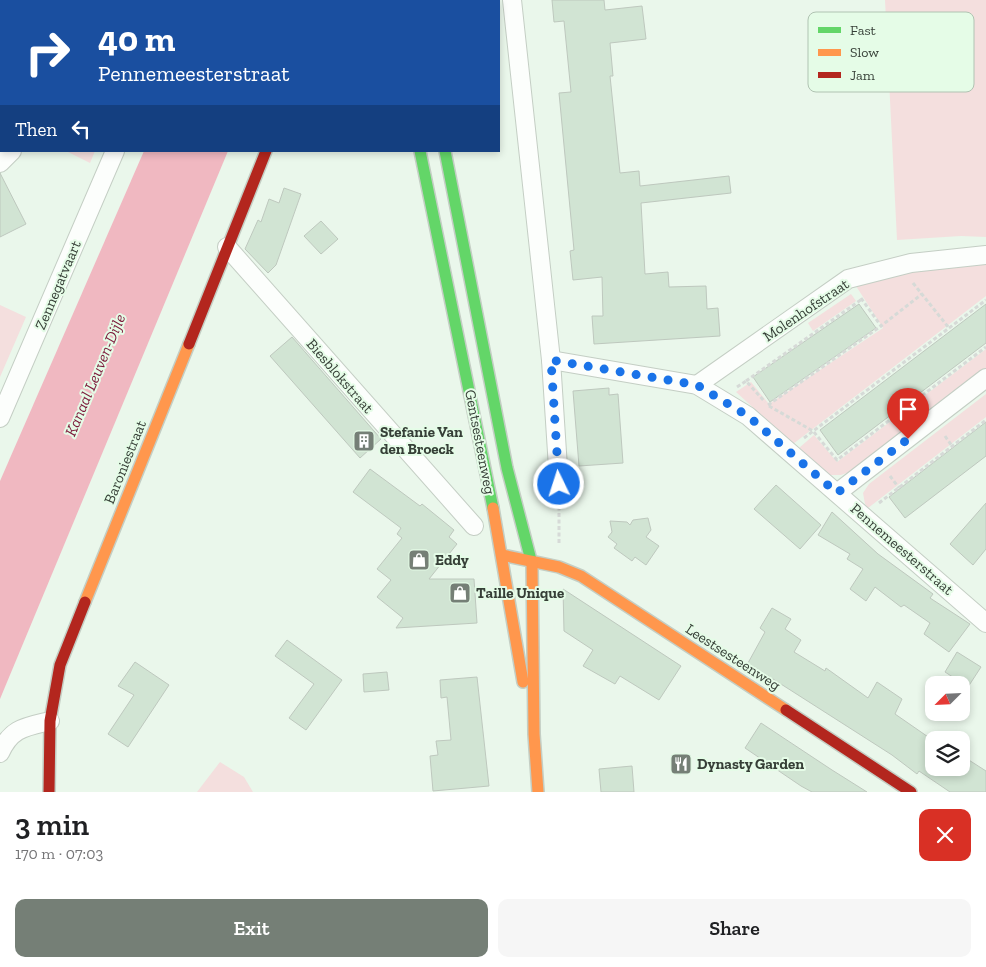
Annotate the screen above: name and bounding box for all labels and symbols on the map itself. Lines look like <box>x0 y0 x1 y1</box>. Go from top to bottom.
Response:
legend <box>808 12 974 92</box>
text: Fast <box>850 22 877 39</box>
text: Slow <box>850 44 879 61</box>
text: Jam <box>850 67 875 84</box>
street label: Zennegatvaart <box>31 237 85 332</box>
street label: Molenhofstraat <box>760 274 853 345</box>
water label: Kanaal Leuven-Dijle <box>61 311 129 439</box>
street label: Biesblokstraat <box>303 335 378 417</box>
street label: Gentsesteenweg <box>461 388 499 496</box>
pin <box>887 388 929 439</box>
street label: Baroniestraat <box>100 417 150 506</box>
place label: Stefanie Van den Broeck <box>380 423 463 458</box>
building icon: Stefanie Van den Broeck <box>352 429 376 453</box>
position arrow <box>532 457 584 509</box>
street label: Pennemeesterstraat <box>847 499 958 599</box>
shop icon: Eddy <box>407 548 431 572</box>
place label: Eddy <box>435 551 469 569</box>
shop icon: Taille Unique <box>448 581 472 605</box>
place label: Taille Unique <box>476 584 564 602</box>
street label: Leestsesteenweg <box>682 620 784 694</box>
north arrow <box>925 676 970 721</box>
restaurant icon: Dynasty Garden <box>669 752 693 776</box>
place label: Dynasty Garden <box>697 755 804 773</box>

